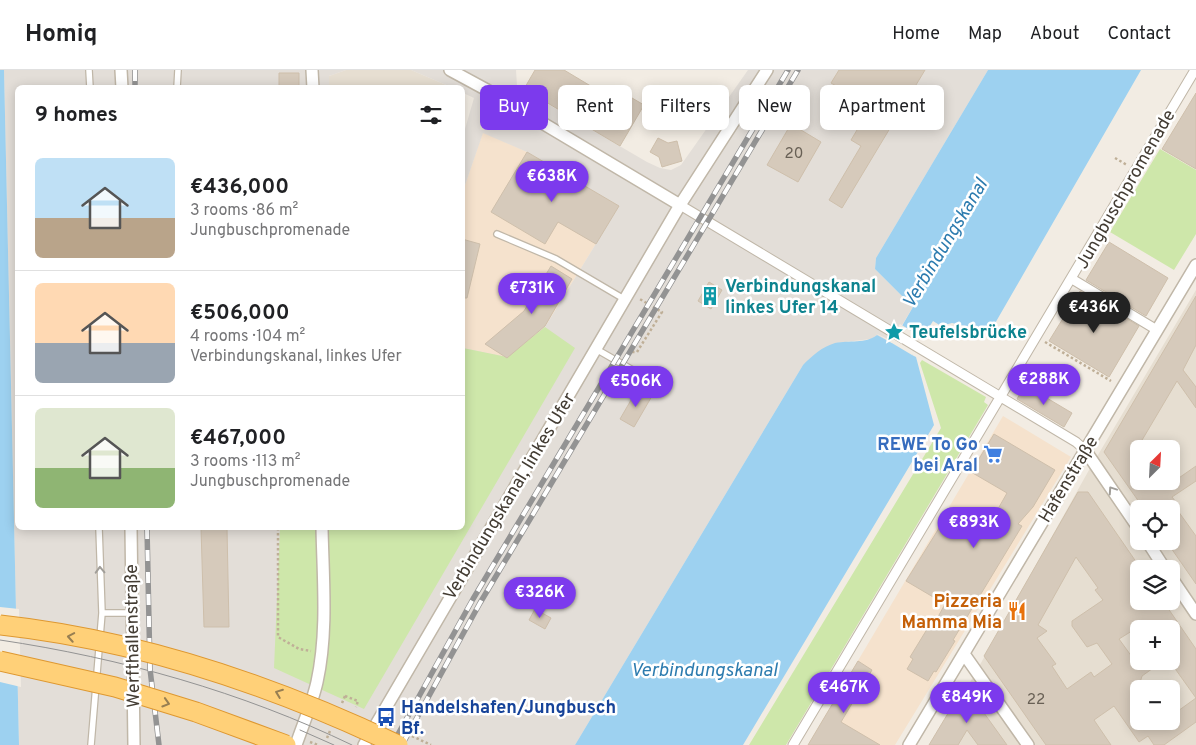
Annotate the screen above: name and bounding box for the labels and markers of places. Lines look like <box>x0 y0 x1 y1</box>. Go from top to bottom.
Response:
pin: €638K <box>517 160 587 203</box>
pin: €731K <box>497 272 567 315</box>
place label: Verbindungskanal linkes Ufer 14 <box>725 276 876 320</box>
building icon: Verbindungskanal linkes Ufer 14 <box>699 285 721 307</box>
pin: €436K <box>1059 292 1129 334</box>
place icon: Teufelsbrücke <box>883 321 905 343</box>
place label: Teufelsbrücke <box>909 322 1027 345</box>
pin: €288K <box>1009 364 1079 406</box>
pin: €506K <box>601 366 671 408</box>
place label: REWE To Go bei Aral <box>877 434 978 478</box>
supermarket icon: REWE To Go bei Aral <box>982 443 1004 465</box>
pin: €893K <box>939 506 1009 549</box>
pin: €326K <box>505 576 575 619</box>
place label: Pizzeria Mamma Mia <box>901 591 1002 635</box>
restaurant icon: Pizzeria Mamma Mia <box>1006 600 1028 622</box>
pin: €467K <box>809 672 879 714</box>
pin: €849K <box>932 682 1002 724</box>
place label: Handelshafen/Jungbusch Bf. <box>401 697 616 741</box>
bus stop icon: Handelshafen/Jungbusch Bf. <box>375 706 397 728</box>

